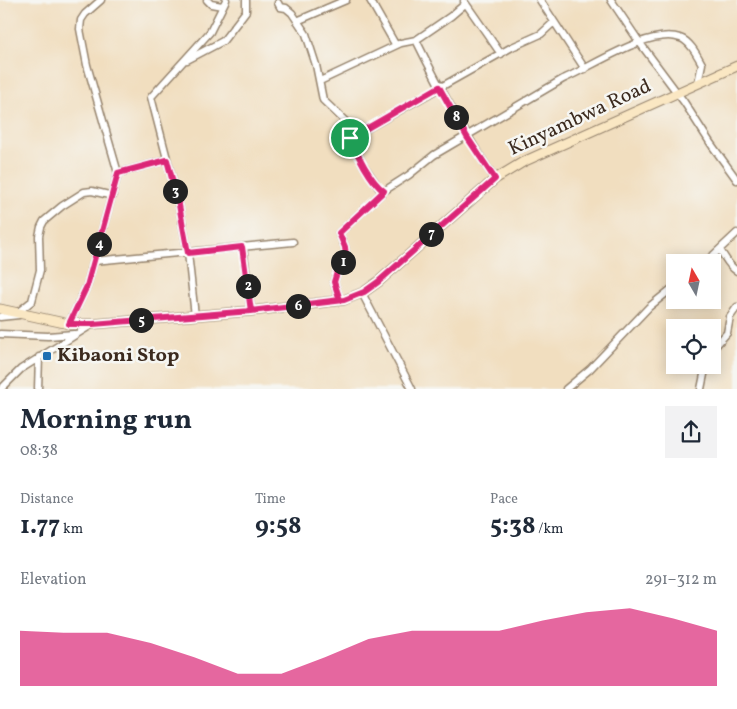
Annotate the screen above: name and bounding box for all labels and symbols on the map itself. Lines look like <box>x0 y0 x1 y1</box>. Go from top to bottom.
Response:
street label: Kinyambwa Road <box>504 73 656 163</box>
pin: 8 <box>444 104 468 130</box>
pin <box>329 117 371 159</box>
pin: 3 <box>162 178 188 204</box>
pin: 7 <box>418 222 444 246</box>
pin: 4 <box>86 232 112 256</box>
pin: 1 <box>330 250 356 274</box>
north arrow <box>666 254 721 309</box>
pin: 2 <box>236 274 260 298</box>
pin: 6 <box>286 294 310 318</box>
pin: 5 <box>128 308 154 332</box>
place label: Kibaoni Stop <box>57 342 179 370</box>
marker: Kibaoni Stop <box>41 350 53 362</box>

